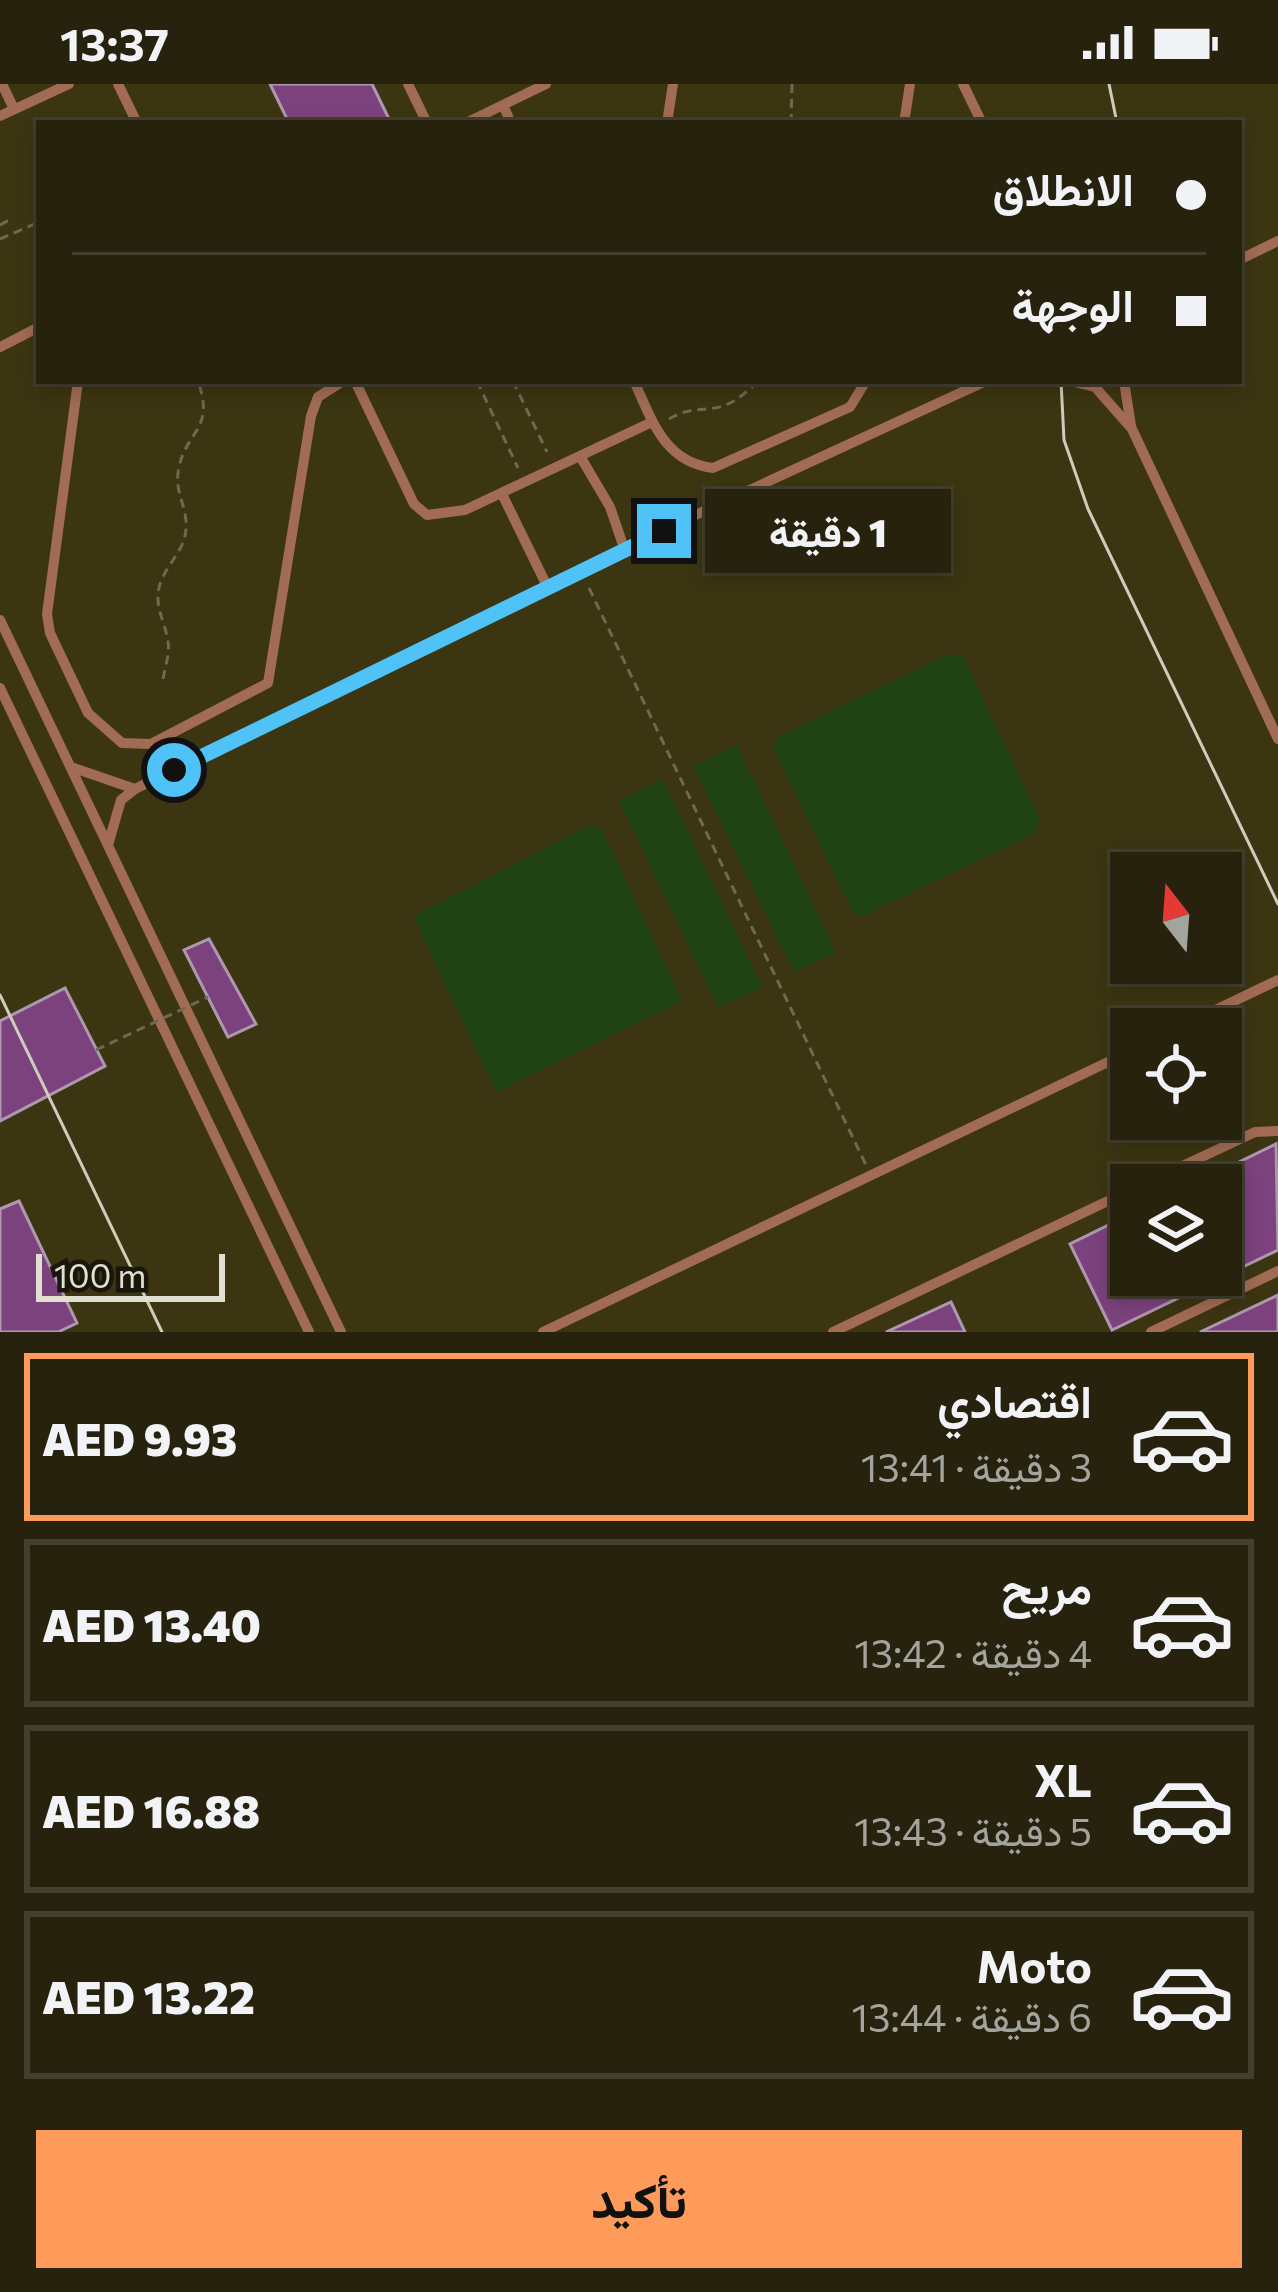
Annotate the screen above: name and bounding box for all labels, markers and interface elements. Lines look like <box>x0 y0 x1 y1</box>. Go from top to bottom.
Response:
text: 13:37 <box>60 15 169 70</box>
text: الانطلاق <box>993 160 1134 215</box>
text: الوجهة <box>1012 276 1134 331</box>
callout: 1 دقيقة <box>706 489 952 573</box>
route end <box>637 504 691 558</box>
text: 1 دقيقة <box>769 507 887 555</box>
route start <box>147 743 201 797</box>
north arrow <box>1110 852 1242 984</box>
map controls <box>1110 852 1242 1296</box>
button: locate <box>1110 1008 1242 1140</box>
button: layers <box>1110 1164 1242 1296</box>
scale bar <box>36 1248 225 1301</box>
text: 100 m <box>54 1254 146 1295</box>
text: اقتصادي <box>937 1372 1092 1427</box>
icon: car <box>1128 1383 1236 1491</box>
text: AED 9.93 <box>42 1410 237 1465</box>
text: 3 دقيقة · 13:41 <box>861 1442 1092 1490</box>
text: مريح <box>1001 1558 1092 1613</box>
icon: car <box>1128 1569 1236 1677</box>
text: AED 13.40 <box>42 1596 261 1651</box>
text: 4 دقيقة · 13:42 <box>854 1628 1092 1676</box>
text: XL <box>1034 1751 1092 1806</box>
icon: car <box>1128 1755 1236 1863</box>
text: AED 16.88 <box>42 1782 260 1837</box>
text: 5 دقيقة · 13:43 <box>854 1806 1092 1854</box>
text: Moto <box>976 1937 1092 1992</box>
icon: car <box>1128 1941 1236 2049</box>
text: AED 13.22 <box>42 1968 255 2023</box>
text: 6 دقيقة · 13:44 <box>852 1992 1092 2040</box>
button: تأكيد <box>36 2130 1242 2268</box>

